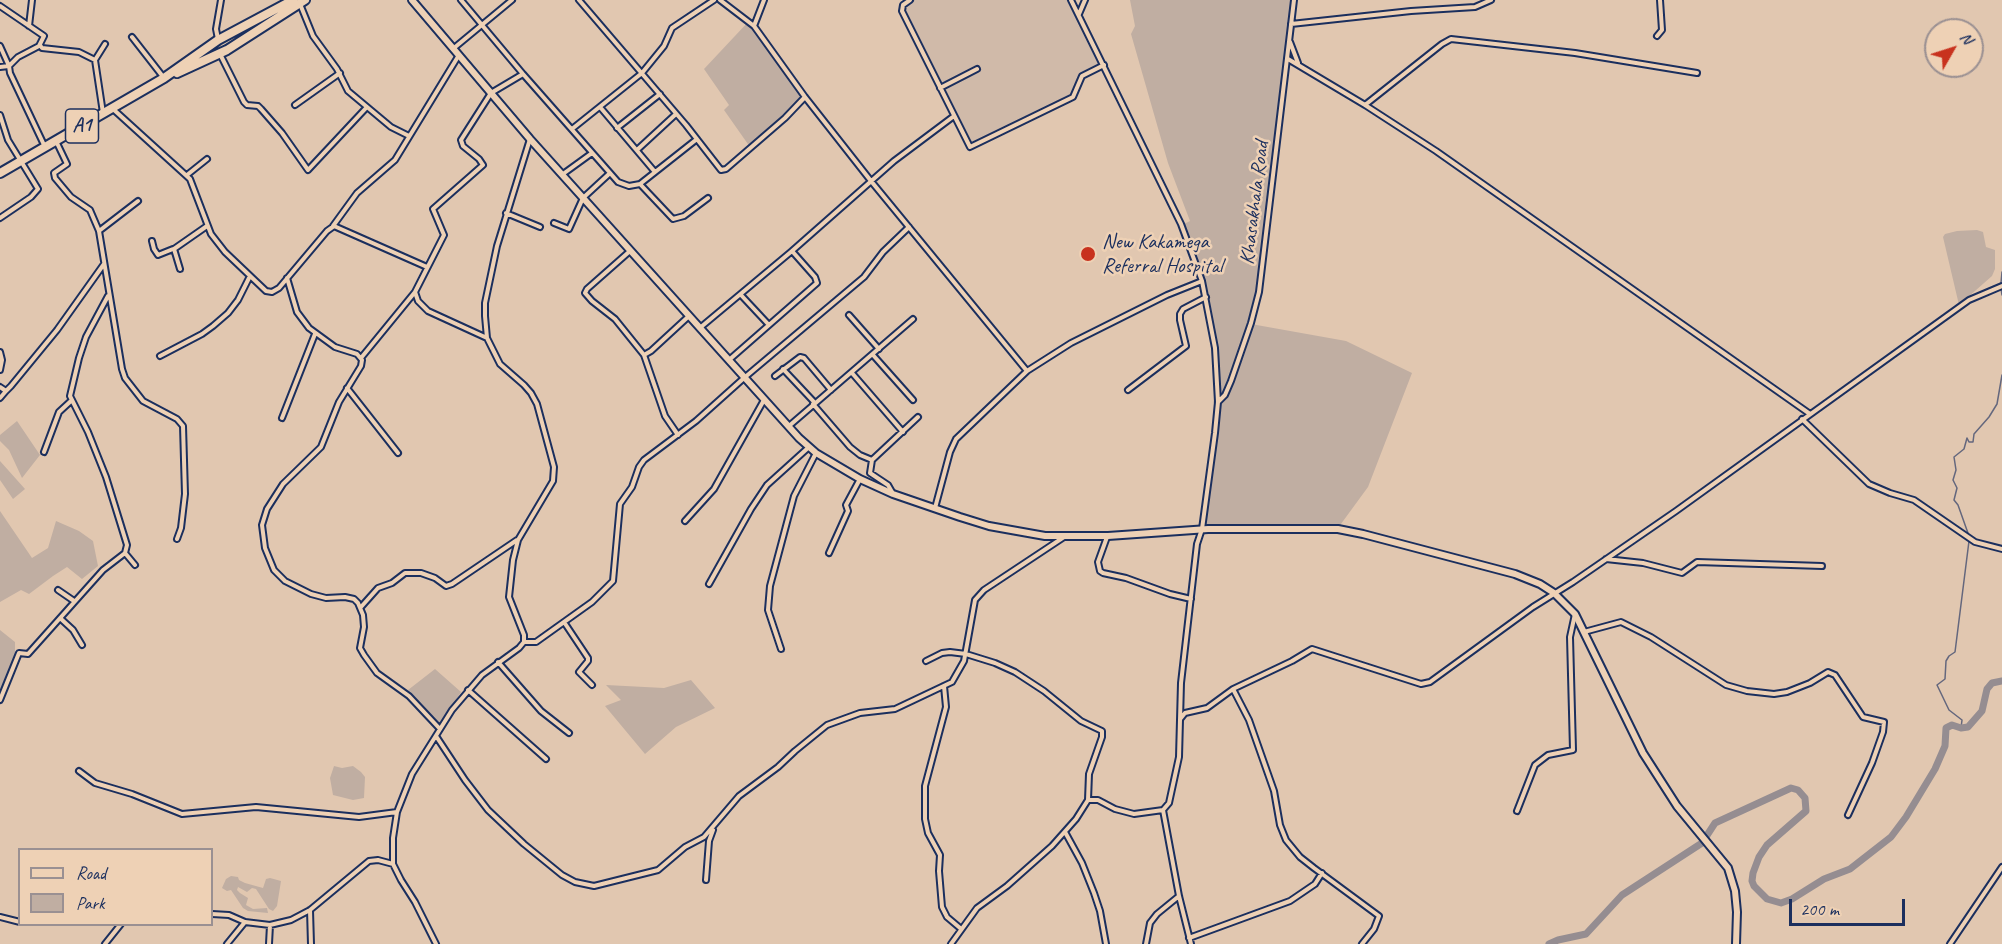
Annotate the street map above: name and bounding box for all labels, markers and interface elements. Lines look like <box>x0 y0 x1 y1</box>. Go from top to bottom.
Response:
north arrow <box>1924 18 1984 78</box>
text: N <box>1956 28 1977 48</box>
road number: A1 <box>66 109 98 143</box>
street label: Khasakhala Road <box>1235 140 1275 266</box>
place label: New Kakamega Referral Hospital <box>1102 229 1223 279</box>
marker: New Kakamega Referral Hospital <box>1079 245 1097 263</box>
legend <box>18 848 213 926</box>
text: Road <box>76 862 106 884</box>
scale bar <box>1792 887 1908 925</box>
text: Park <box>76 892 105 914</box>
text: 200 m <box>1800 898 1839 920</box>

